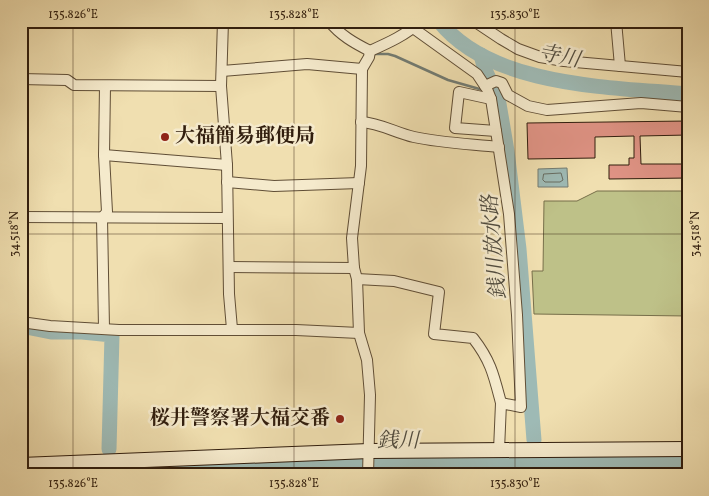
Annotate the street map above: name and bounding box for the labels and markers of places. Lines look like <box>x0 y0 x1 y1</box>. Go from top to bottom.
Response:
place label: 大福簡易郵便局 <box>175 123 315 151</box>
marker: 大福簡易郵便局 <box>159 131 171 143</box>
place label: 桜井警察署大福交番 <box>150 405 330 433</box>
marker: 桜井警察署大福交番 <box>334 413 346 425</box>

